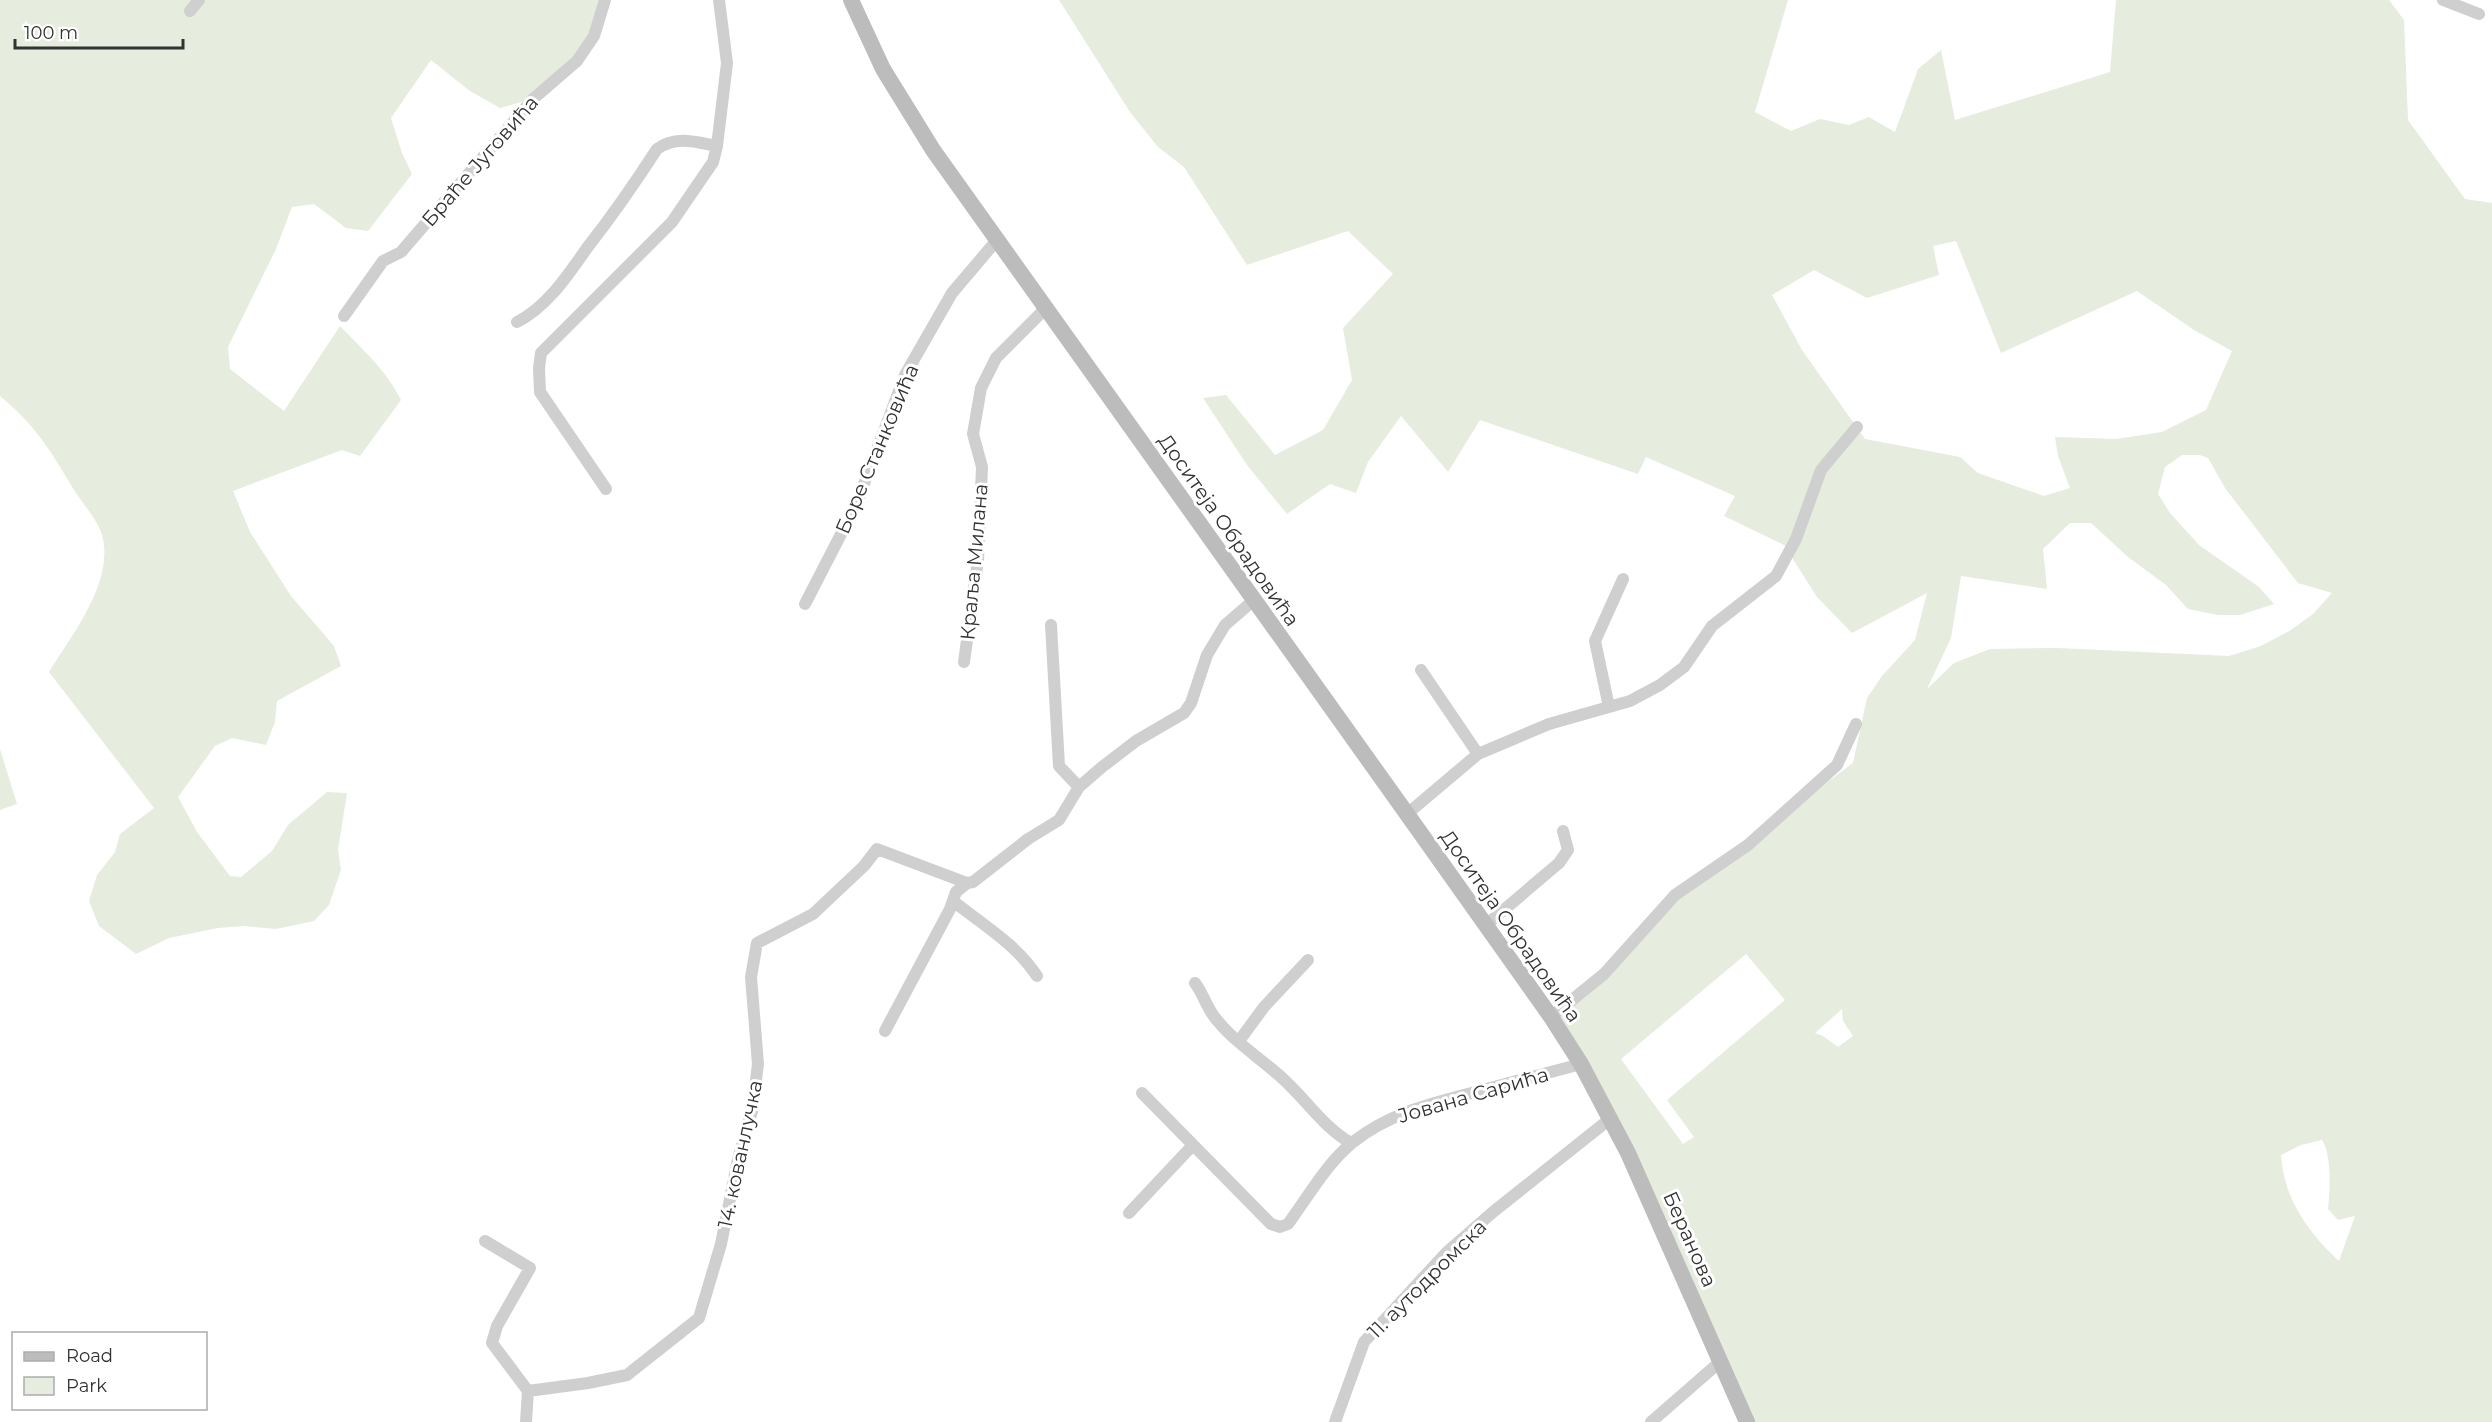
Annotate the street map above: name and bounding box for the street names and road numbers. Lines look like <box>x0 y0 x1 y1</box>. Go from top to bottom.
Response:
street label: Браће Југовића <box>417 91 543 231</box>
street label: Боре Станковића <box>830 360 924 538</box>
street label: Доситеја Обрадовића <box>1153 429 1305 631</box>
street label: Краља Милана <box>955 483 993 641</box>
street label: Доситеја Обрадовића <box>1435 825 1587 1027</box>
street label: Јована Сарића <box>1395 1062 1551 1128</box>
street label: 14. кованлучка <box>713 1078 767 1230</box>
street label: Беранова <box>1658 1187 1722 1291</box>
street label: 11. аутодромска <box>1363 1215 1491 1343</box>

